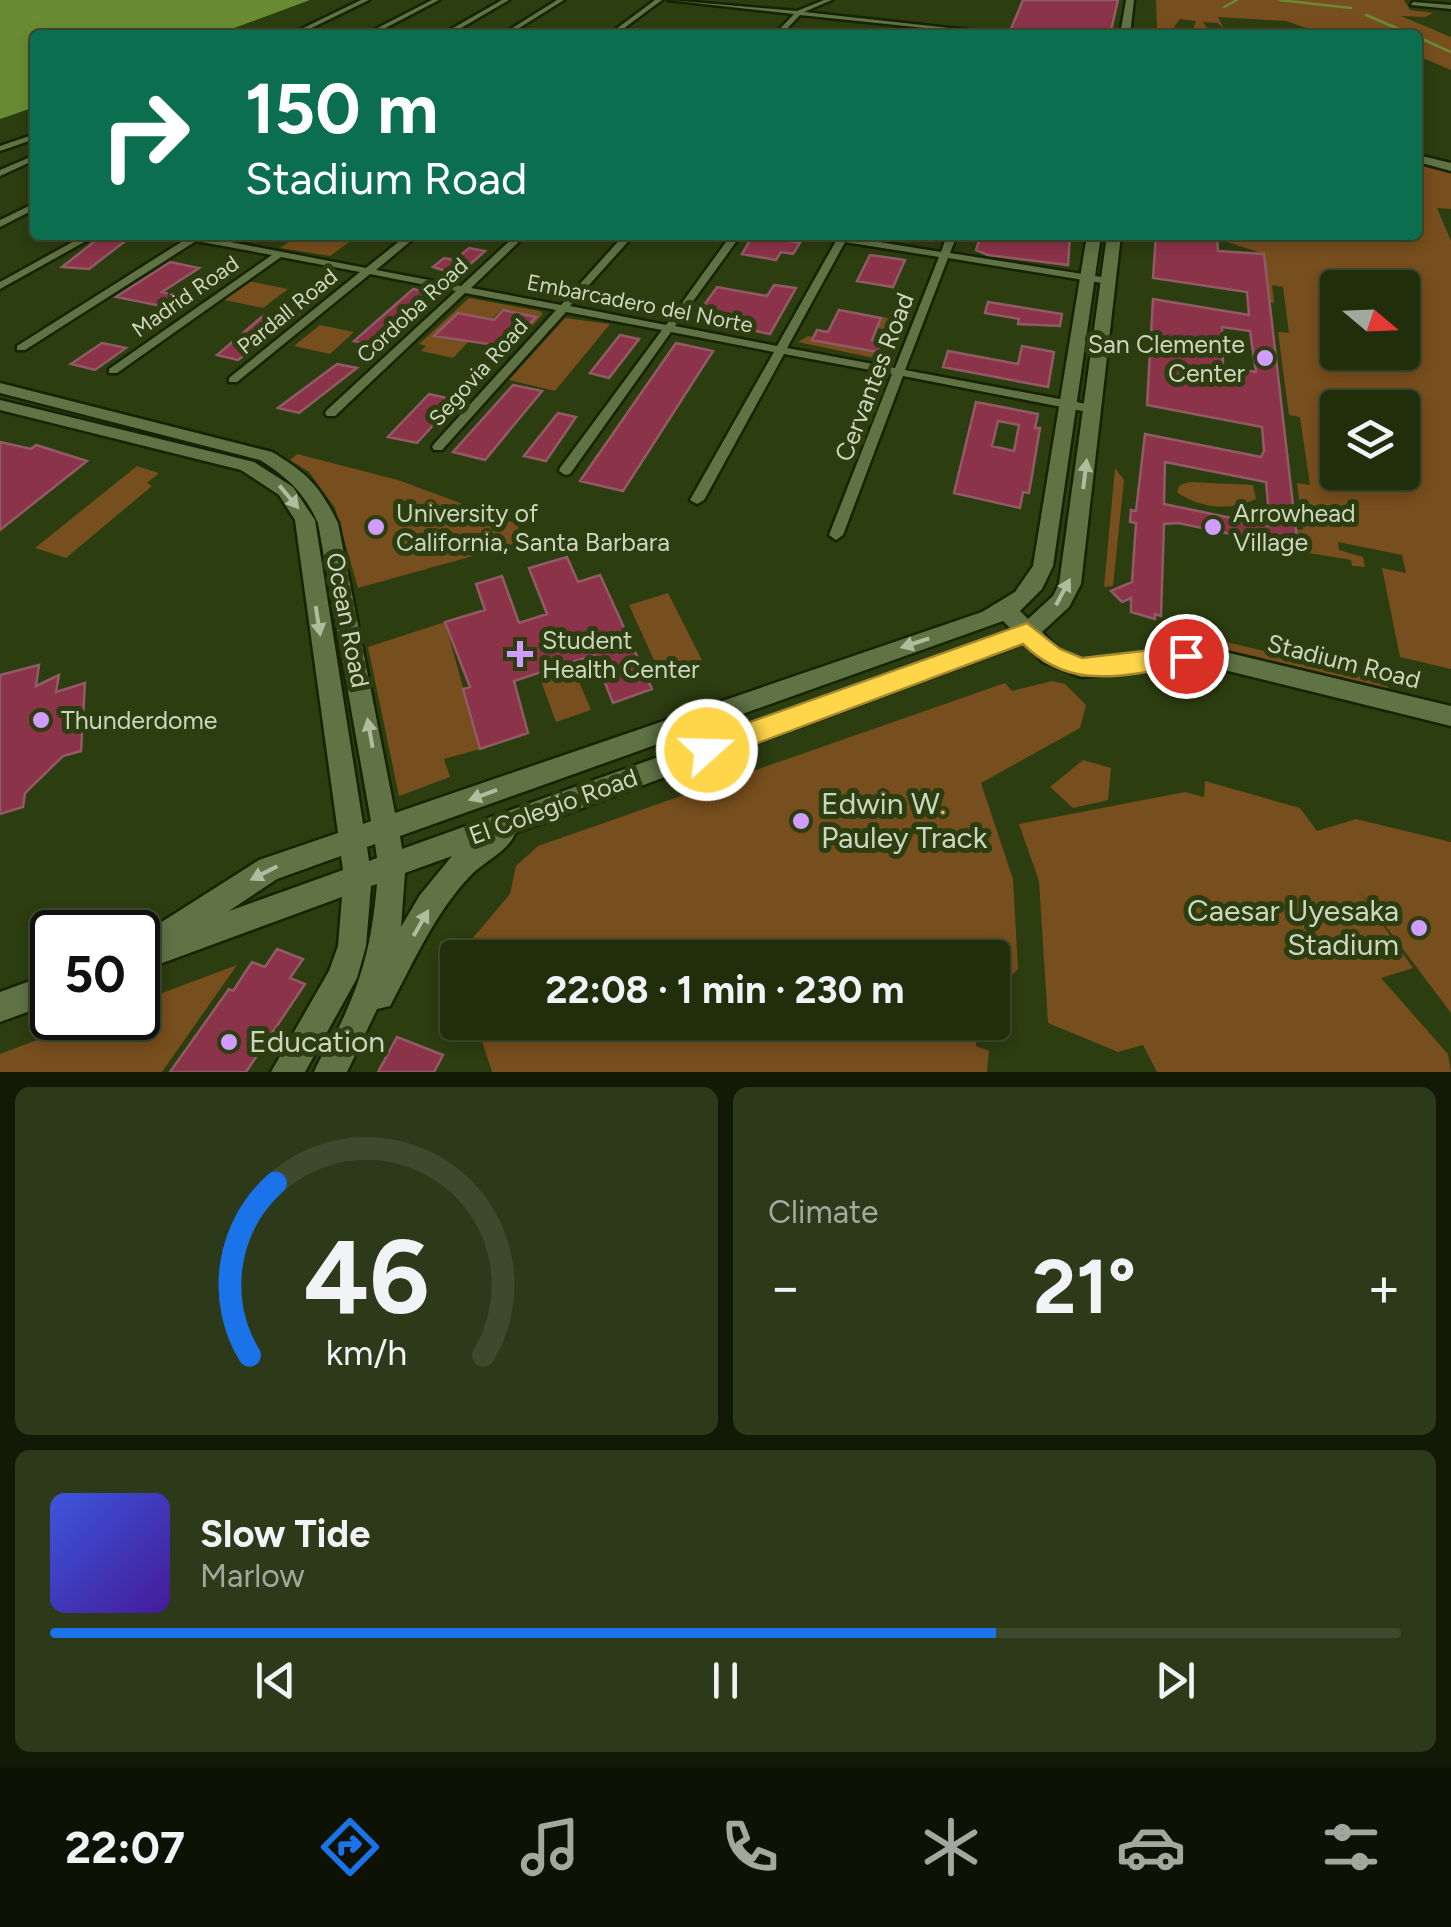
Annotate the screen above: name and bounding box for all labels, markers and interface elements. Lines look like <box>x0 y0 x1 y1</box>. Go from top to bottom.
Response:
text: 150 m <box>245 66 438 151</box>
icon: right <box>80 70 210 200</box>
text: Stadium Road <box>245 151 527 205</box>
street label: Madrid Road <box>127 250 244 343</box>
street label: Cordoba Road <box>351 252 473 369</box>
street label: Pardall Road <box>232 263 343 360</box>
street label: Embarcadero del Norte <box>525 268 755 339</box>
north arrow <box>1320 270 1420 370</box>
map controls <box>1320 270 1420 490</box>
street label: Cervantes Road <box>828 289 920 465</box>
street label: Segovia Road <box>423 313 533 431</box>
place label: San Clemente Center <box>1088 329 1246 388</box>
marker: San Clemente Center <box>1254 347 1276 369</box>
button: layers <box>1320 390 1420 490</box>
one-way arrow <box>1077 457 1093 489</box>
one-way arrow <box>278 484 300 509</box>
place label: University of California, Santa Barbara <box>396 498 670 557</box>
place label: Arrowhead Village <box>1233 498 1356 557</box>
marker: University of California, Santa Barbara <box>365 516 387 538</box>
marker: Arrowhead Village <box>1202 516 1224 538</box>
street label: Ocean Road <box>320 550 376 690</box>
one-way arrow <box>1054 577 1071 606</box>
one-way arrow <box>311 606 326 638</box>
pin <box>1144 614 1229 699</box>
place label: Student Health Center <box>542 625 700 684</box>
street label: Stadium Road <box>1264 627 1424 695</box>
icon: arrive <box>1159 629 1214 684</box>
one-way arrow <box>899 637 929 652</box>
marker: Student Health Center <box>507 641 533 667</box>
position arrow <box>655 698 759 802</box>
place label: Thunderdome <box>61 705 217 735</box>
marker: Thunderdome <box>30 709 52 731</box>
one-way arrow <box>362 717 377 748</box>
street label: El Colegio Road <box>465 762 641 850</box>
place label: Edwin W. Pauley Track <box>821 785 988 856</box>
one-way arrow <box>467 788 497 803</box>
marker: Edwin W. Pauley Track <box>790 810 812 832</box>
one-way arrow <box>250 864 279 881</box>
place label: Caesar Uyesaka Stadium <box>1187 892 1399 963</box>
one-way arrow <box>411 909 429 937</box>
speed limit sign: 50 <box>30 910 160 1040</box>
marker: Caesar Uyesaka Stadium <box>1408 917 1430 939</box>
text: 22:08 · 1 min · 230 m <box>546 967 904 1013</box>
place label: Education <box>249 1023 385 1060</box>
marker: Education <box>218 1031 240 1053</box>
text: Climate <box>768 1193 879 1231</box>
text: 46 <box>303 1214 430 1339</box>
text: 21° <box>1033 1242 1136 1332</box>
text: − <box>768 1254 802 1320</box>
text: + <box>1367 1254 1401 1320</box>
text: km/h <box>326 1331 407 1374</box>
text: Slow Tide <box>200 1511 370 1557</box>
text: Marlow <box>200 1557 304 1595</box>
icon: previous <box>248 1653 303 1708</box>
icon: pause <box>698 1653 753 1708</box>
icon: next <box>1148 1653 1203 1708</box>
icon: directions <box>315 1812 385 1882</box>
icon: music <box>515 1812 585 1882</box>
icon: phone <box>715 1812 785 1882</box>
icon: climate <box>916 1812 986 1882</box>
icon: car <box>1116 1812 1186 1882</box>
icon: filters <box>1316 1812 1386 1882</box>
text: 22:07 <box>65 1820 185 1874</box>

